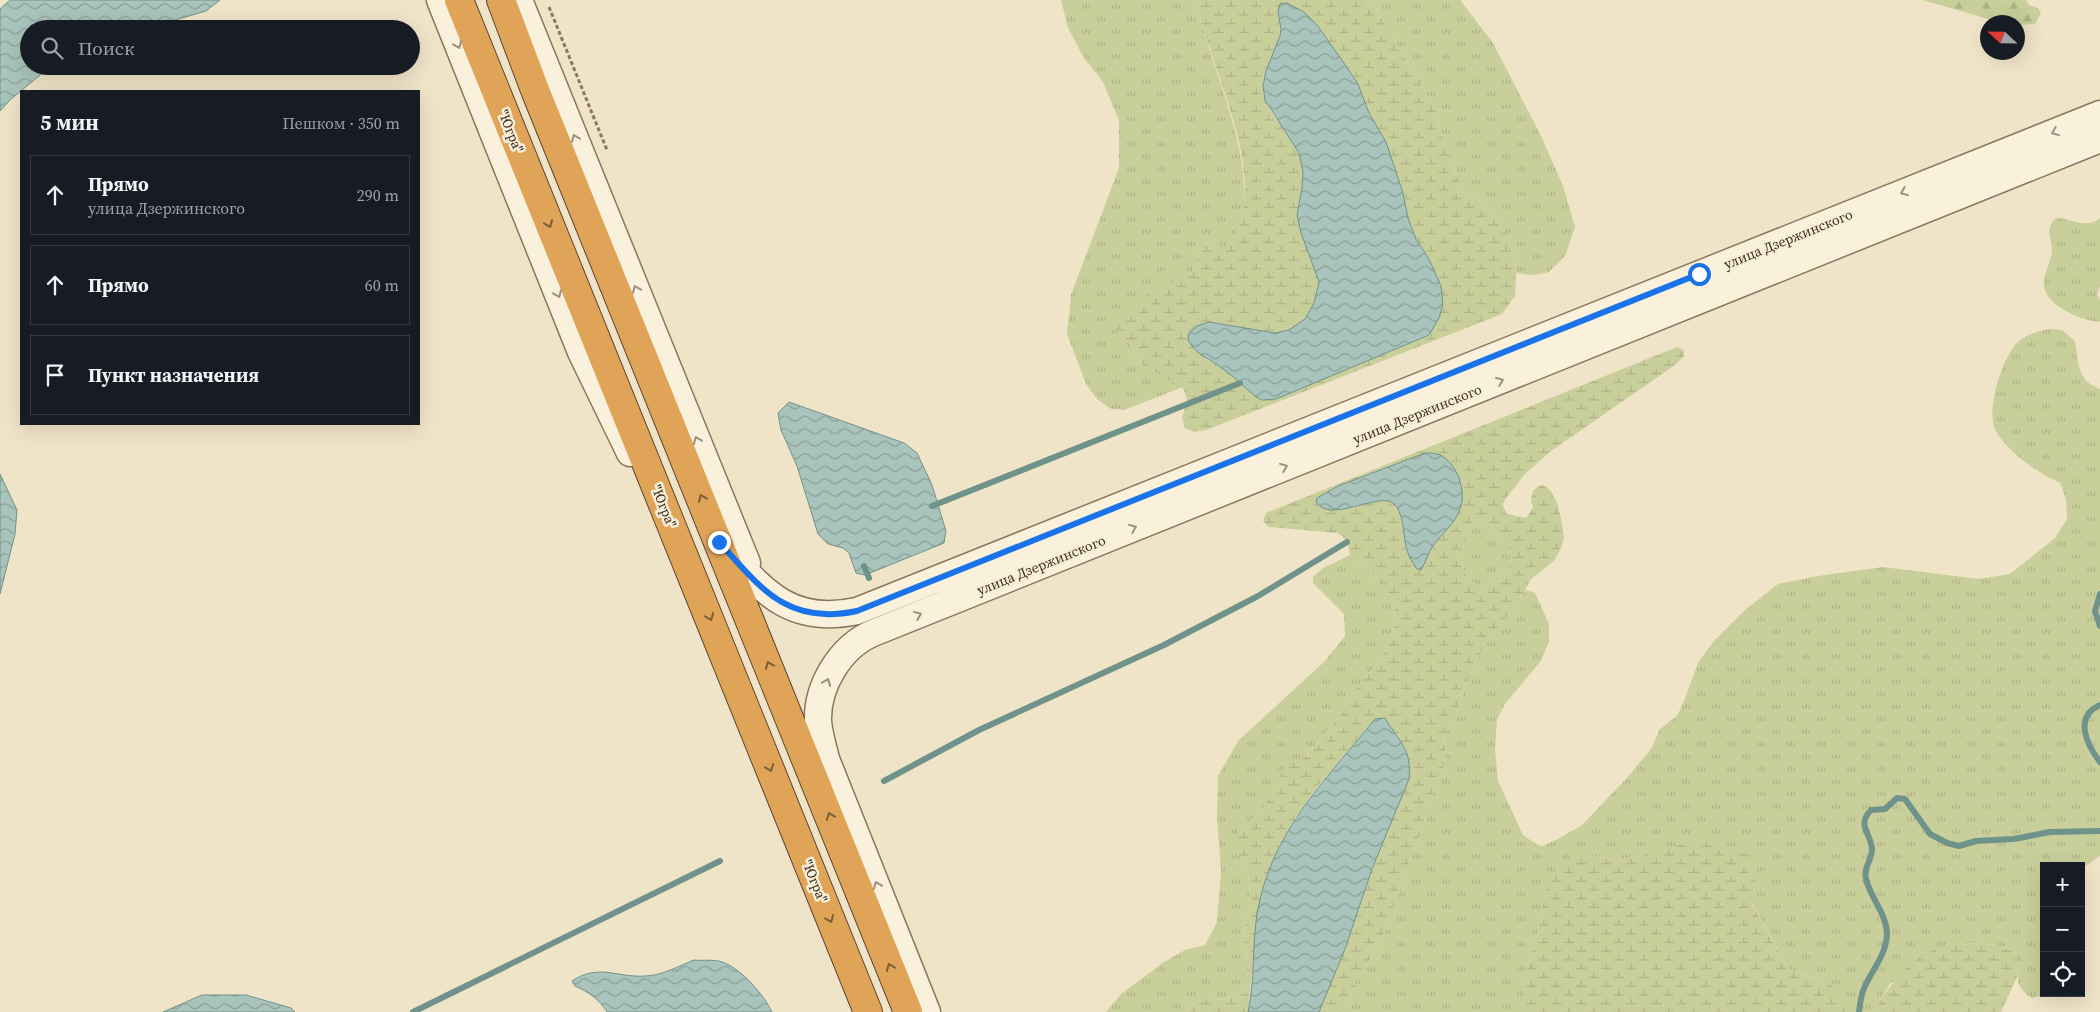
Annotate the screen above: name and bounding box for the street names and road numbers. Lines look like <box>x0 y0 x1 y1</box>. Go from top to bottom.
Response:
street label: "Югра" <box>493 107 529 155</box>
street label: улица Дзержинского <box>1721 204 1856 274</box>
street label: улица Дзержинского <box>1350 379 1485 449</box>
street label: "Югра" <box>646 482 682 530</box>
street label: улица Дзержинского <box>974 530 1109 600</box>
street label: "Югра" <box>797 857 833 905</box>

